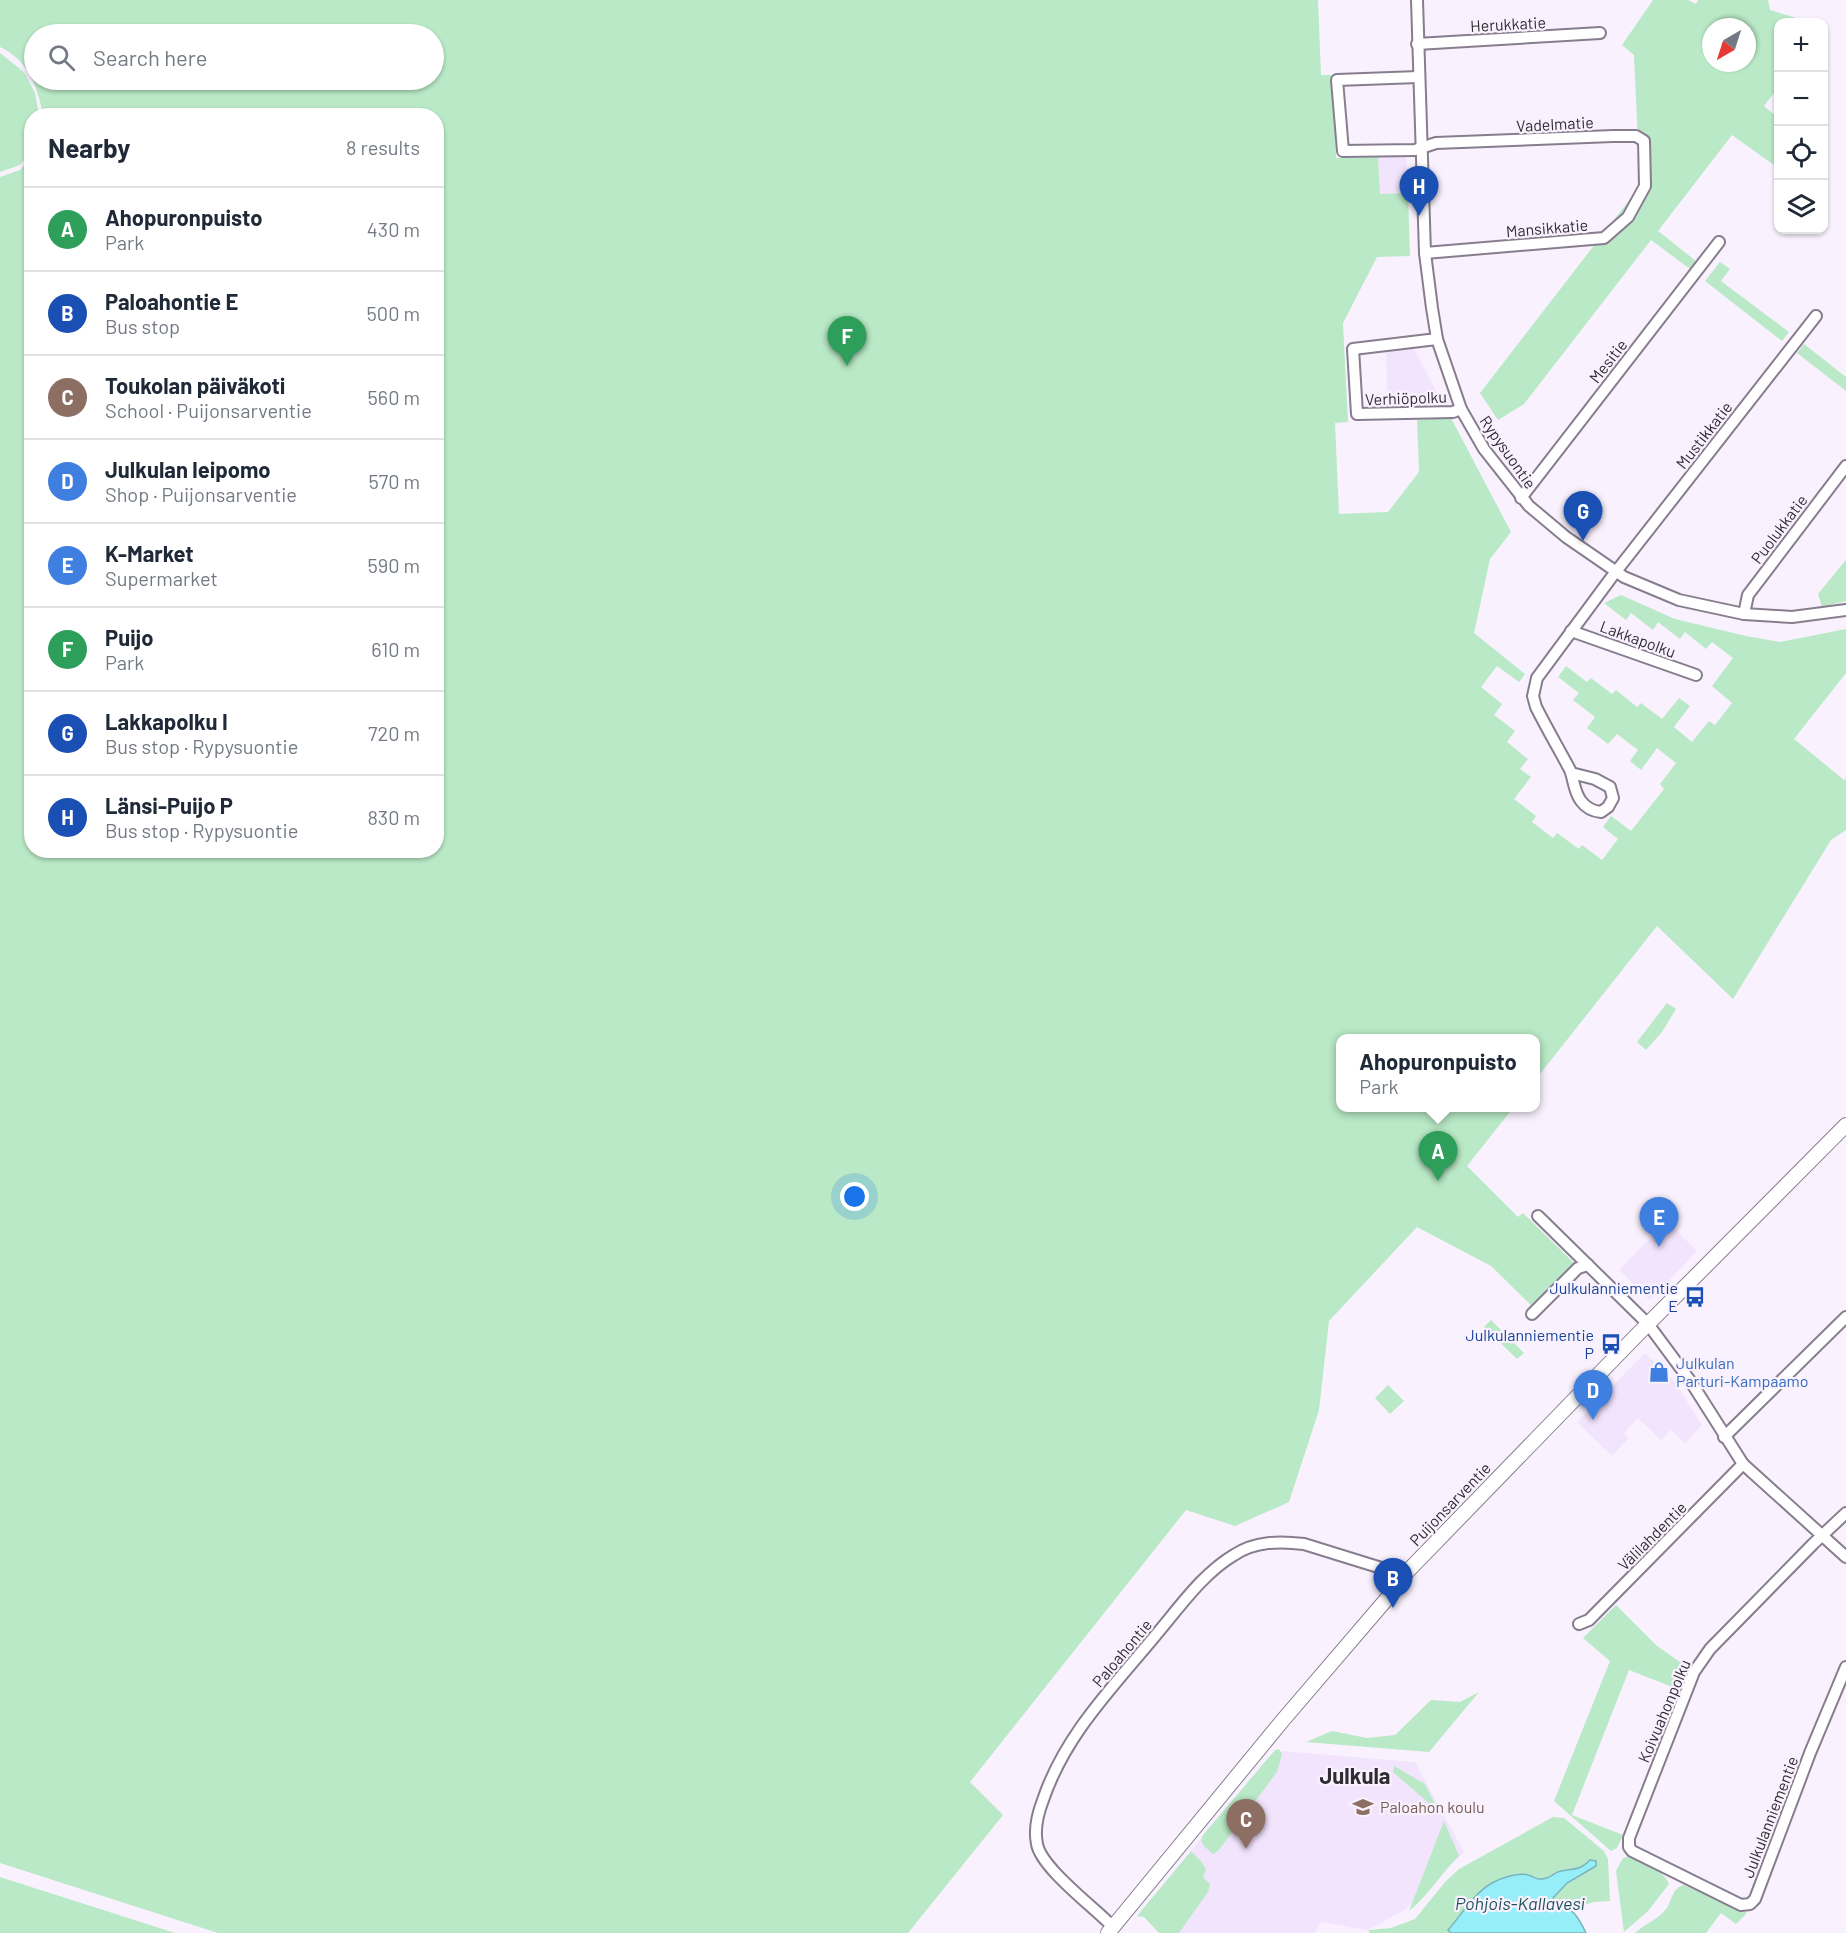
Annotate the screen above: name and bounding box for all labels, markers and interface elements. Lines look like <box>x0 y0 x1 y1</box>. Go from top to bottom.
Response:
street label: Herukkatie <box>1470 12 1546 35</box>
north arrow <box>1702 18 1756 72</box>
map controls <box>1774 18 1828 234</box>
button: + <box>1774 18 1828 72</box>
search box <box>24 24 444 90</box>
icon: search <box>45 41 78 74</box>
text: Search here <box>93 44 207 70</box>
button: − <box>1774 72 1828 126</box>
street label: Vadelmatie <box>1516 112 1594 135</box>
button: locate <box>1774 126 1828 180</box>
text: Nearby <box>48 132 130 163</box>
text: 8 results <box>346 135 420 159</box>
pin: H <box>1400 166 1438 216</box>
button: layers <box>1774 180 1828 234</box>
text: Ahopuronpuisto <box>105 204 262 230</box>
street label: Mansikkatie <box>1505 214 1589 241</box>
text: A <box>61 217 74 241</box>
text: 430 m <box>367 217 420 241</box>
text: Park <box>105 230 144 254</box>
text: Paloahontie E <box>105 288 238 314</box>
text: B <box>61 301 74 325</box>
text: 500 m <box>367 301 420 325</box>
text: Bus stop <box>105 314 180 338</box>
pin: F <box>828 316 866 366</box>
street label: Mesitie <box>1585 335 1630 386</box>
text: Toukolan päiväkoti <box>105 372 285 398</box>
text: C <box>61 385 74 409</box>
text: 560 m <box>368 385 420 409</box>
street label: Verhiöpolku <box>1365 387 1447 408</box>
street label: Mustikkatie <box>1671 397 1736 472</box>
text: School · Puijonsarventie <box>105 398 312 422</box>
street label: Rypysuontie <box>1476 412 1541 492</box>
text: Julkulan leipomo <box>105 456 271 482</box>
text: D <box>61 469 74 493</box>
text: 570 m <box>368 469 420 493</box>
text: Shop · Puijonsarventie <box>105 482 297 506</box>
street label: Puolukkatie <box>1746 490 1811 567</box>
pin: G <box>1564 492 1602 541</box>
text: K-Market <box>105 540 194 566</box>
text: E <box>62 553 73 577</box>
text: 590 m <box>367 553 420 577</box>
text: Supermarket <box>105 566 218 590</box>
street label: Lakkapolku <box>1598 616 1679 661</box>
text: Puijo <box>105 624 154 650</box>
text: F <box>62 637 73 661</box>
text: 610 m <box>371 637 420 661</box>
text: Park <box>105 650 144 674</box>
text: Lakkapolku I <box>105 708 228 734</box>
text: G <box>61 721 74 745</box>
text: 720 m <box>368 721 420 745</box>
text: Bus stop · Rypysuontie <box>105 734 298 758</box>
text: Länsi-Puijo P <box>105 792 233 818</box>
text: H <box>61 805 74 829</box>
text: 830 m <box>367 805 420 829</box>
text: Bus stop · Rypysuontie <box>105 818 298 842</box>
popup <box>1336 1034 1540 1112</box>
text: Ahopuronpuisto <box>1359 1048 1517 1074</box>
text: Park <box>1359 1074 1399 1098</box>
pin: A <box>1418 1132 1458 1181</box>
your location <box>840 1182 869 1211</box>
pin: E <box>1640 1198 1678 1247</box>
place label: Julkulanniementie E <box>1549 1278 1678 1315</box>
bus stop icon: Julkulanniementie E <box>1683 1285 1707 1309</box>
place label: Julkulanniementie P <box>1465 1325 1594 1362</box>
bus stop icon: Julkulanniementie P <box>1599 1332 1623 1356</box>
place label: Julkulan Parturi-Kampaamo <box>1676 1353 1808 1390</box>
shop icon: Julkulan Parturi-Kampaamo <box>1647 1360 1671 1384</box>
pin: D <box>1574 1370 1612 1420</box>
street label: Puijonsarventie <box>1405 1458 1494 1549</box>
street label: Välilahdentie <box>1613 1497 1690 1574</box>
pin: B <box>1374 1558 1412 1608</box>
street label: Paloahontie <box>1088 1615 1155 1690</box>
street label: Koivuahonpolku <box>1633 1656 1694 1765</box>
street label: Julkulanniementie <box>1738 1753 1801 1880</box>
district label: Julkula <box>1320 1762 1390 1788</box>
school or university icon: Paloahon koulu <box>1351 1795 1375 1819</box>
place label: Paloahon koulu <box>1380 1797 1485 1816</box>
pin: C <box>1226 1800 1266 1849</box>
water label: Pohjois-Kallavesi <box>1455 1892 1586 1914</box>

